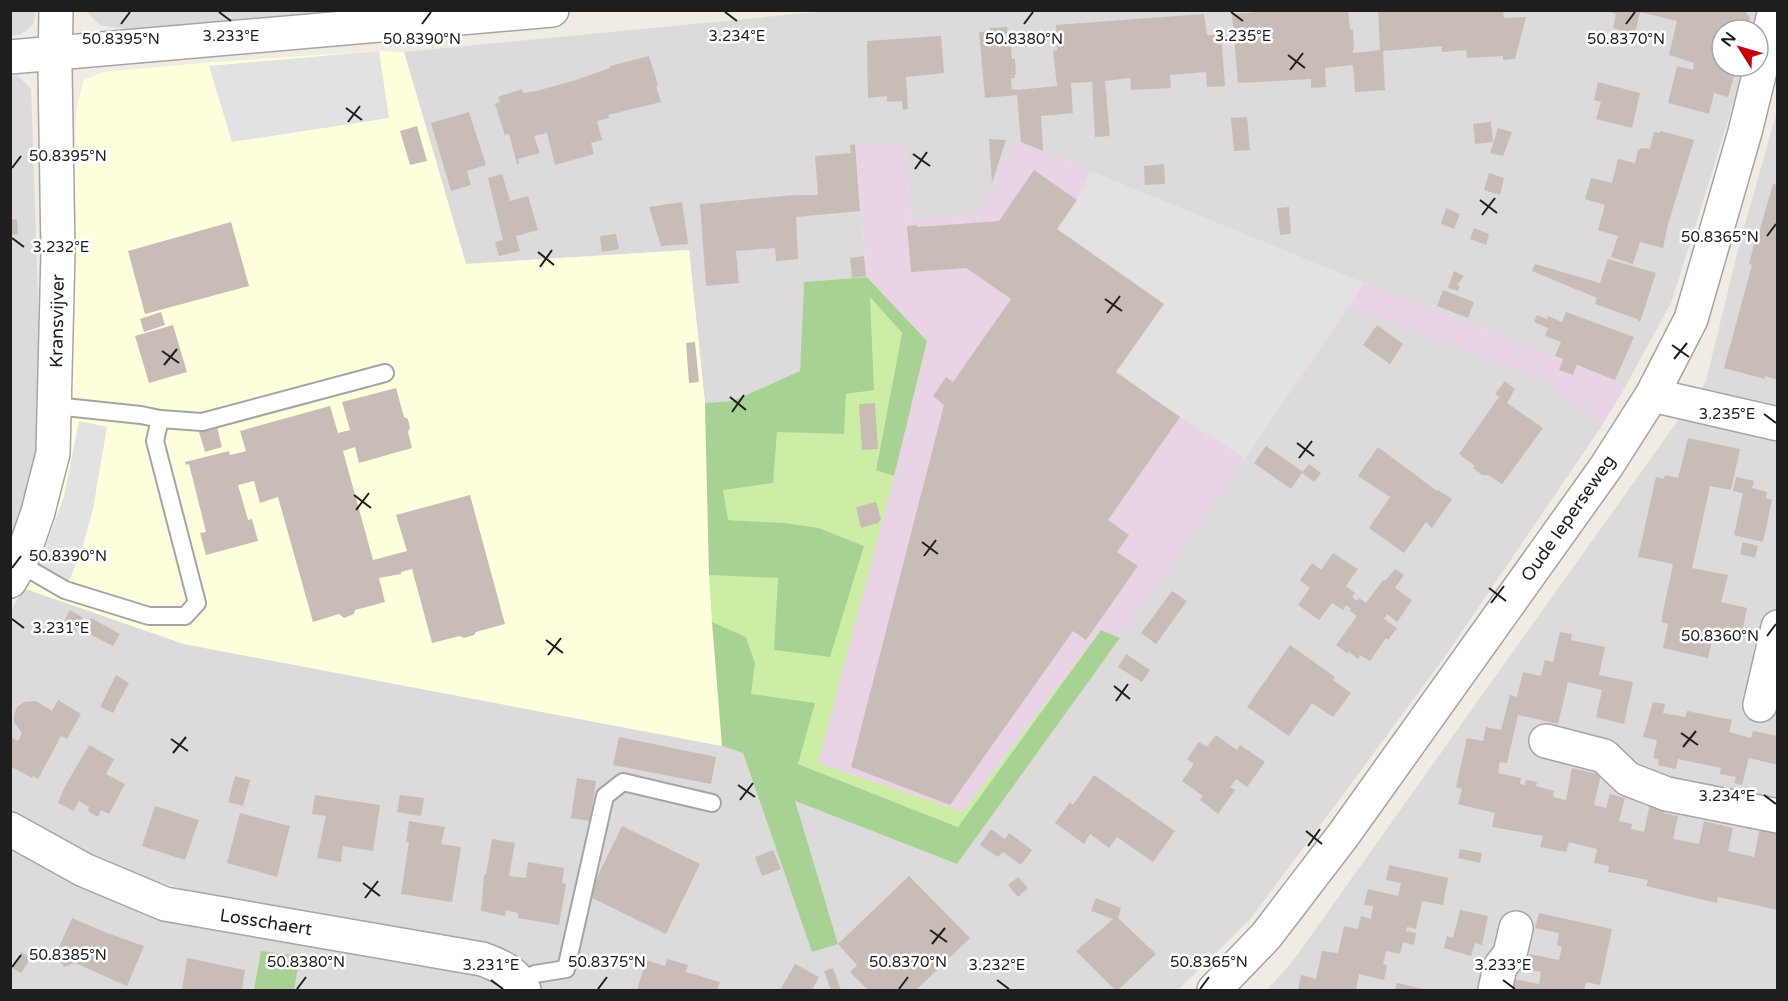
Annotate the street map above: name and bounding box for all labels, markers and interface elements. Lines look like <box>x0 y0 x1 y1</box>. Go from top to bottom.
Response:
north arrow <box>1710 18 1770 78</box>
text: 3.233°E <box>203 27 259 45</box>
text: 3.234°E <box>709 27 765 45</box>
text: 3.235°E <box>1215 27 1271 45</box>
text: N <box>1717 28 1741 51</box>
text: 50.8395°N <box>82 30 160 48</box>
text: 50.8390°N <box>383 30 461 48</box>
text: 50.8380°N <box>985 30 1063 48</box>
text: 50.8370°N <box>1587 30 1665 48</box>
text: 50.8395°N <box>29 147 107 165</box>
text: 50.8365°N <box>1681 228 1759 246</box>
text: 3.232°E <box>33 238 89 256</box>
street label: Kransvijver <box>45 274 69 368</box>
text: 3.235°E <box>1699 405 1755 423</box>
street label: Oude Ieperseweg <box>1516 450 1620 586</box>
text: 50.8390°N <box>29 547 107 565</box>
text: 3.231°E <box>33 619 89 637</box>
text: 50.8360°N <box>1681 627 1759 645</box>
text: 3.234°E <box>1699 787 1755 805</box>
street label: Losschaert <box>218 904 314 940</box>
text: 50.8385°N <box>29 946 107 964</box>
text: 50.8380°N <box>267 953 345 971</box>
text: 50.8375°N <box>568 953 646 971</box>
text: 50.8370°N <box>869 953 947 971</box>
text: 50.8365°N <box>1170 953 1248 971</box>
text: 3.231°E <box>463 956 519 974</box>
text: 3.232°E <box>969 956 1025 974</box>
text: 3.233°E <box>1475 956 1531 974</box>

